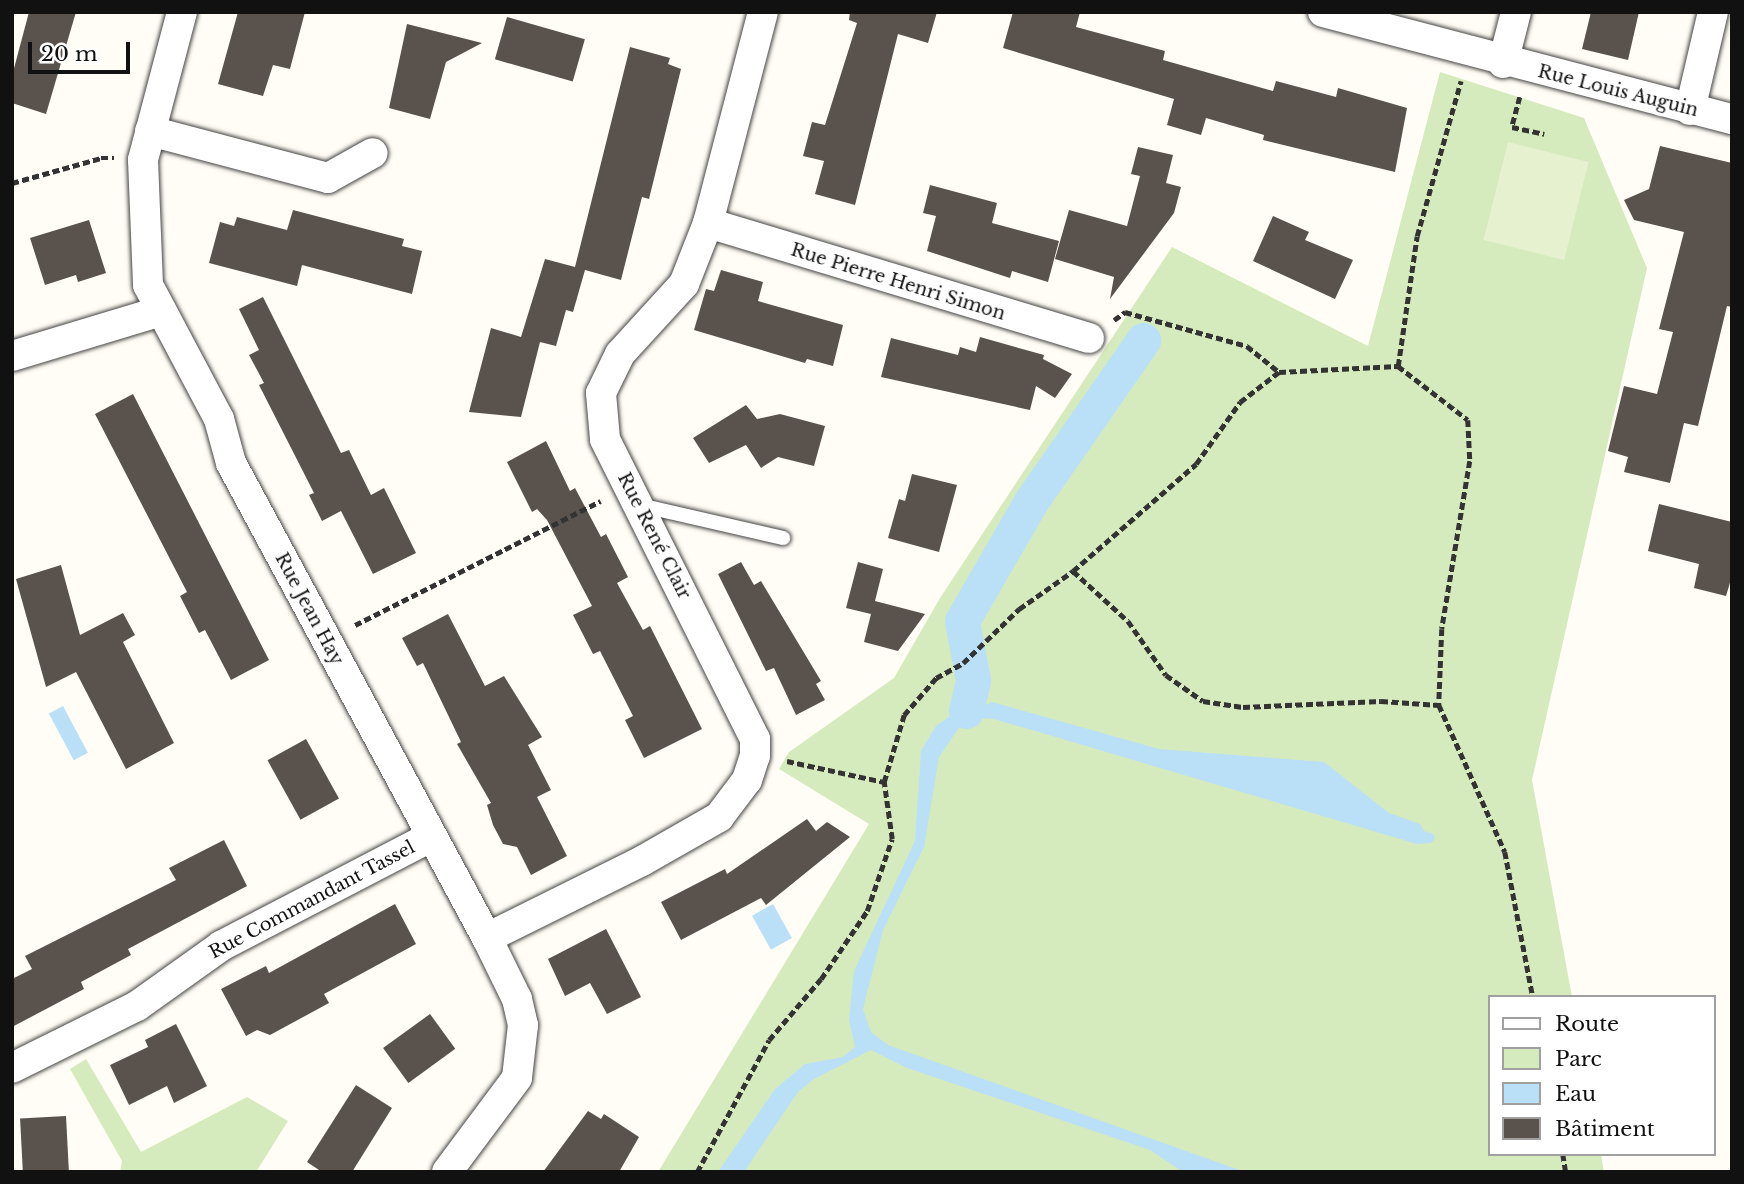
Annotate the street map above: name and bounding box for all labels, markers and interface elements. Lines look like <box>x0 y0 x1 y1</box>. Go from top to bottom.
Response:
scale bar <box>32 28 133 72</box>
text: 20 m <box>41 41 98 67</box>
street label: Rue Louis Auguin <box>1535 61 1701 121</box>
street label: Rue Pierre Henri Simon <box>788 239 1008 325</box>
street label: Rue René Clair <box>613 469 695 603</box>
street label: Rue Jean Hay <box>270 549 348 669</box>
street label: Rue Commandant Tassel <box>205 836 419 964</box>
legend <box>1488 995 1716 1156</box>
text: Route <box>1555 1011 1619 1037</box>
text: Parc <box>1555 1046 1602 1072</box>
text: Eau <box>1555 1081 1596 1107</box>
text: Bâtiment <box>1555 1116 1655 1142</box>

